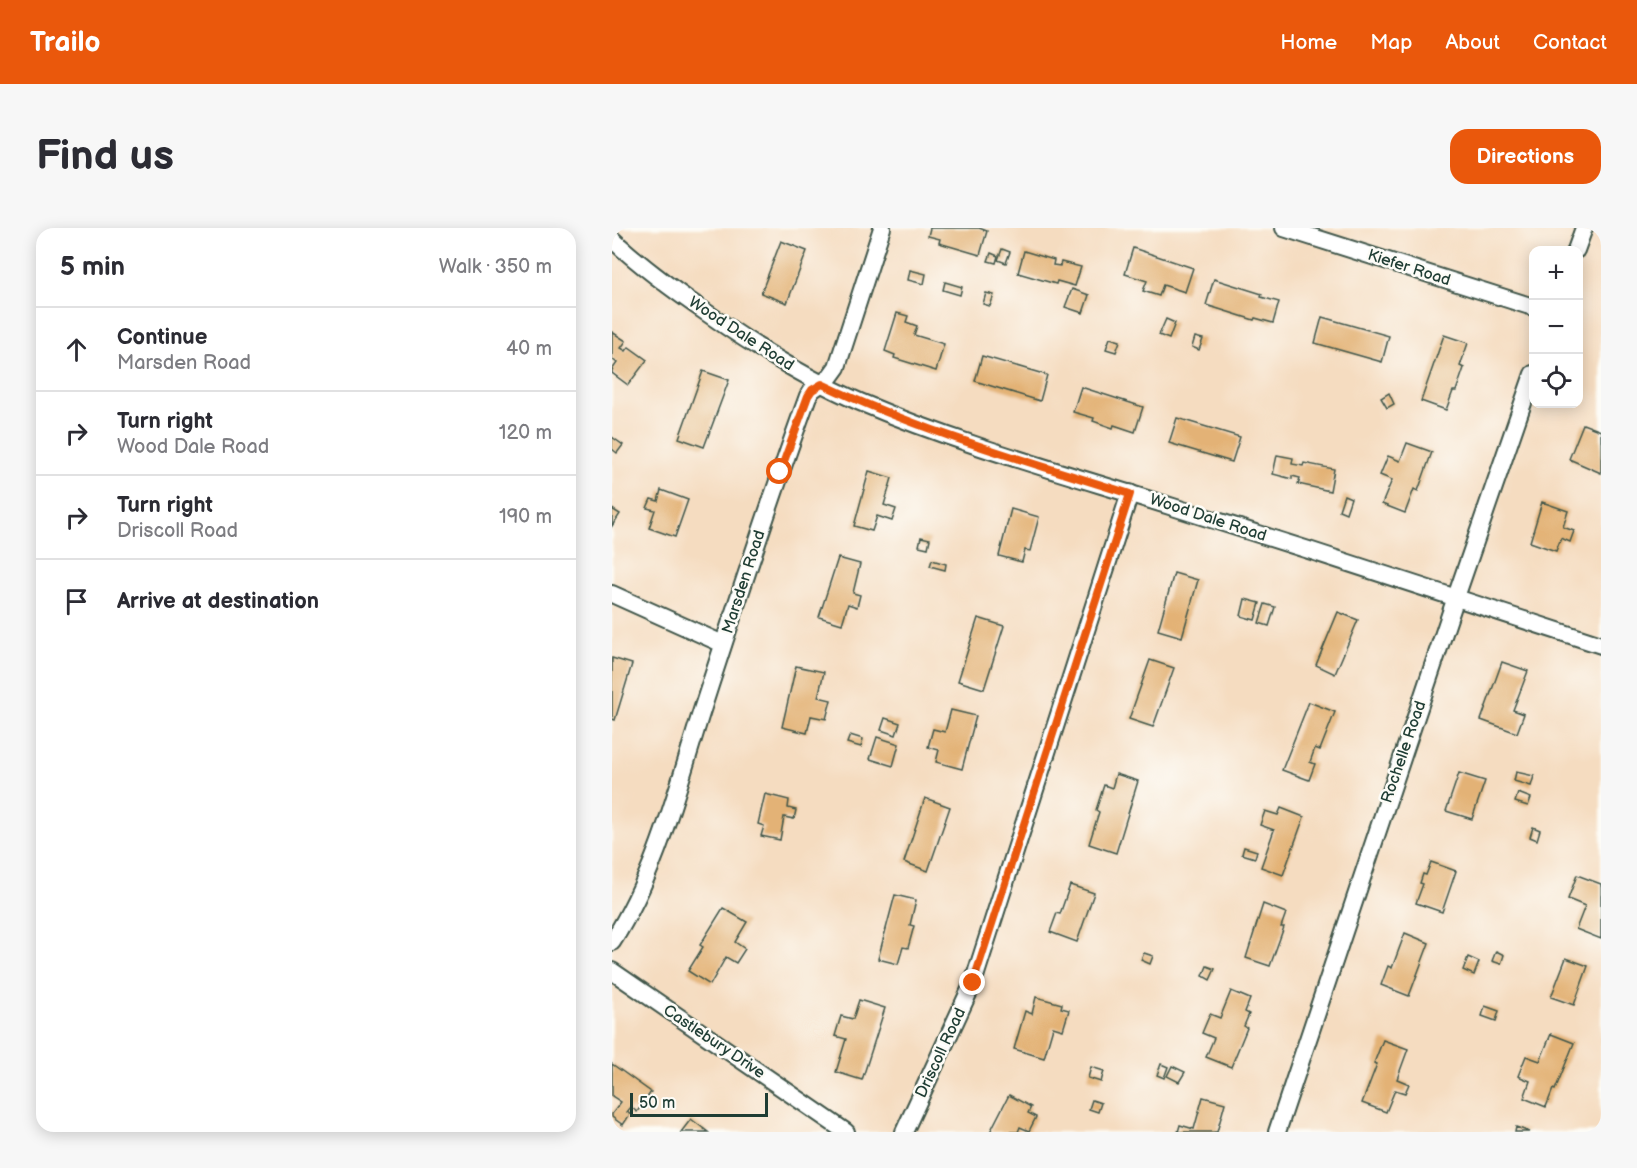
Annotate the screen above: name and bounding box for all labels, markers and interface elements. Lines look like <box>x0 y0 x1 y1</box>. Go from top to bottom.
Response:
text: Trailo <box>30 26 101 59</box>
text: Home <box>1280 30 1337 55</box>
text: Map <box>1370 30 1412 55</box>
text: About <box>1445 30 1500 55</box>
text: Contact <box>1533 30 1607 55</box>
button: Directions <box>1450 129 1601 184</box>
text: Find us <box>36 131 174 182</box>
street label: Kiefer Road <box>1365 246 1453 290</box>
map controls <box>1529 246 1583 408</box>
button: + <box>1529 246 1583 300</box>
text: 5 min <box>60 252 125 283</box>
text: Walk · 350 m <box>439 255 552 279</box>
street label: Wood Dale Road <box>685 293 797 375</box>
button: − <box>1529 300 1583 354</box>
text: Continue <box>117 324 207 351</box>
icon: ahead <box>60 333 93 366</box>
text: 40 m <box>506 337 552 361</box>
text: Marsden Road <box>117 351 251 375</box>
button: locate <box>1529 354 1583 408</box>
text: Turn right <box>117 408 213 435</box>
icon: right <box>60 417 93 450</box>
text: 120 m <box>499 421 552 445</box>
text: Wood Dale Road <box>117 435 269 459</box>
route start <box>766 458 792 484</box>
street label: Wood Dale Road <box>1147 490 1269 546</box>
text: Turn right <box>117 492 213 519</box>
icon: right <box>60 501 93 534</box>
text: 190 m <box>499 505 552 529</box>
text: Driscoll Road <box>117 519 238 543</box>
street label: Marsden Road <box>718 528 770 636</box>
icon: arrive <box>60 585 93 618</box>
text: Arrive at destination <box>117 588 319 615</box>
street label: Rochelle Road <box>1378 698 1430 806</box>
route end <box>959 969 985 995</box>
street label: Castlebury Drive <box>659 1001 769 1083</box>
street label: Driscoll Road <box>912 1005 970 1101</box>
scale bar <box>630 1090 768 1118</box>
text: 50 m <box>639 1094 675 1113</box>

